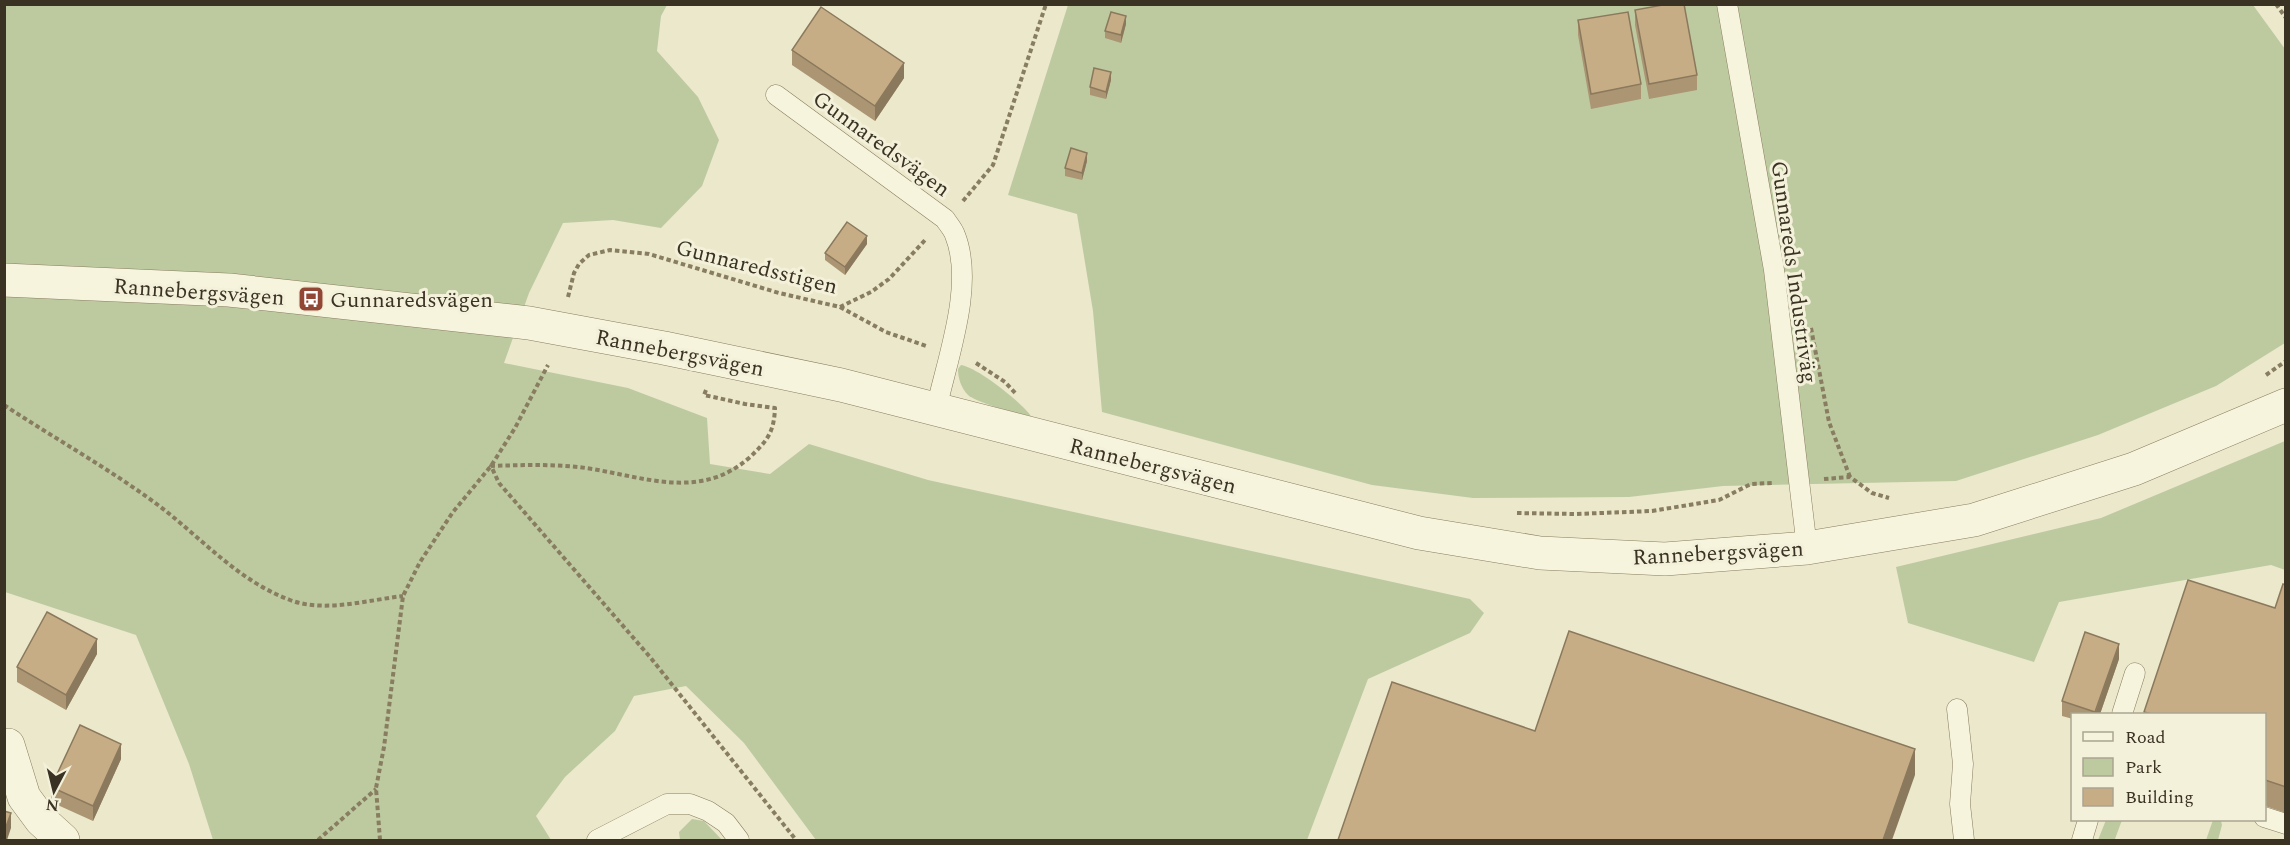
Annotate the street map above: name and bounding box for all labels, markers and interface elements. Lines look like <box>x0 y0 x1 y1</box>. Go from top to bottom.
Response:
street label: Gunnaredsvägen <box>805 83 957 206</box>
street label: Gunnareds Industriväg <box>1762 159 1825 386</box>
street label: Gunnaredsstigen <box>672 231 841 304</box>
street label: Rannebergsvägen <box>112 270 286 315</box>
bus stop icon: Gunnaredsvägen <box>296 284 326 314</box>
place label: Gunnaredsvägen <box>330 284 493 317</box>
street label: Rannebergsvägen <box>592 321 767 386</box>
street label: Rannebergsvägen <box>1066 430 1240 503</box>
street label: Rannebergsvägen <box>1632 533 1804 574</box>
legend <box>2071 713 2266 821</box>
text: Road <box>2125 724 2166 751</box>
text: Park <box>2125 754 2162 781</box>
north arrow <box>24 761 84 821</box>
text: Building <box>2125 784 2194 811</box>
text: N <box>44 792 60 818</box>

